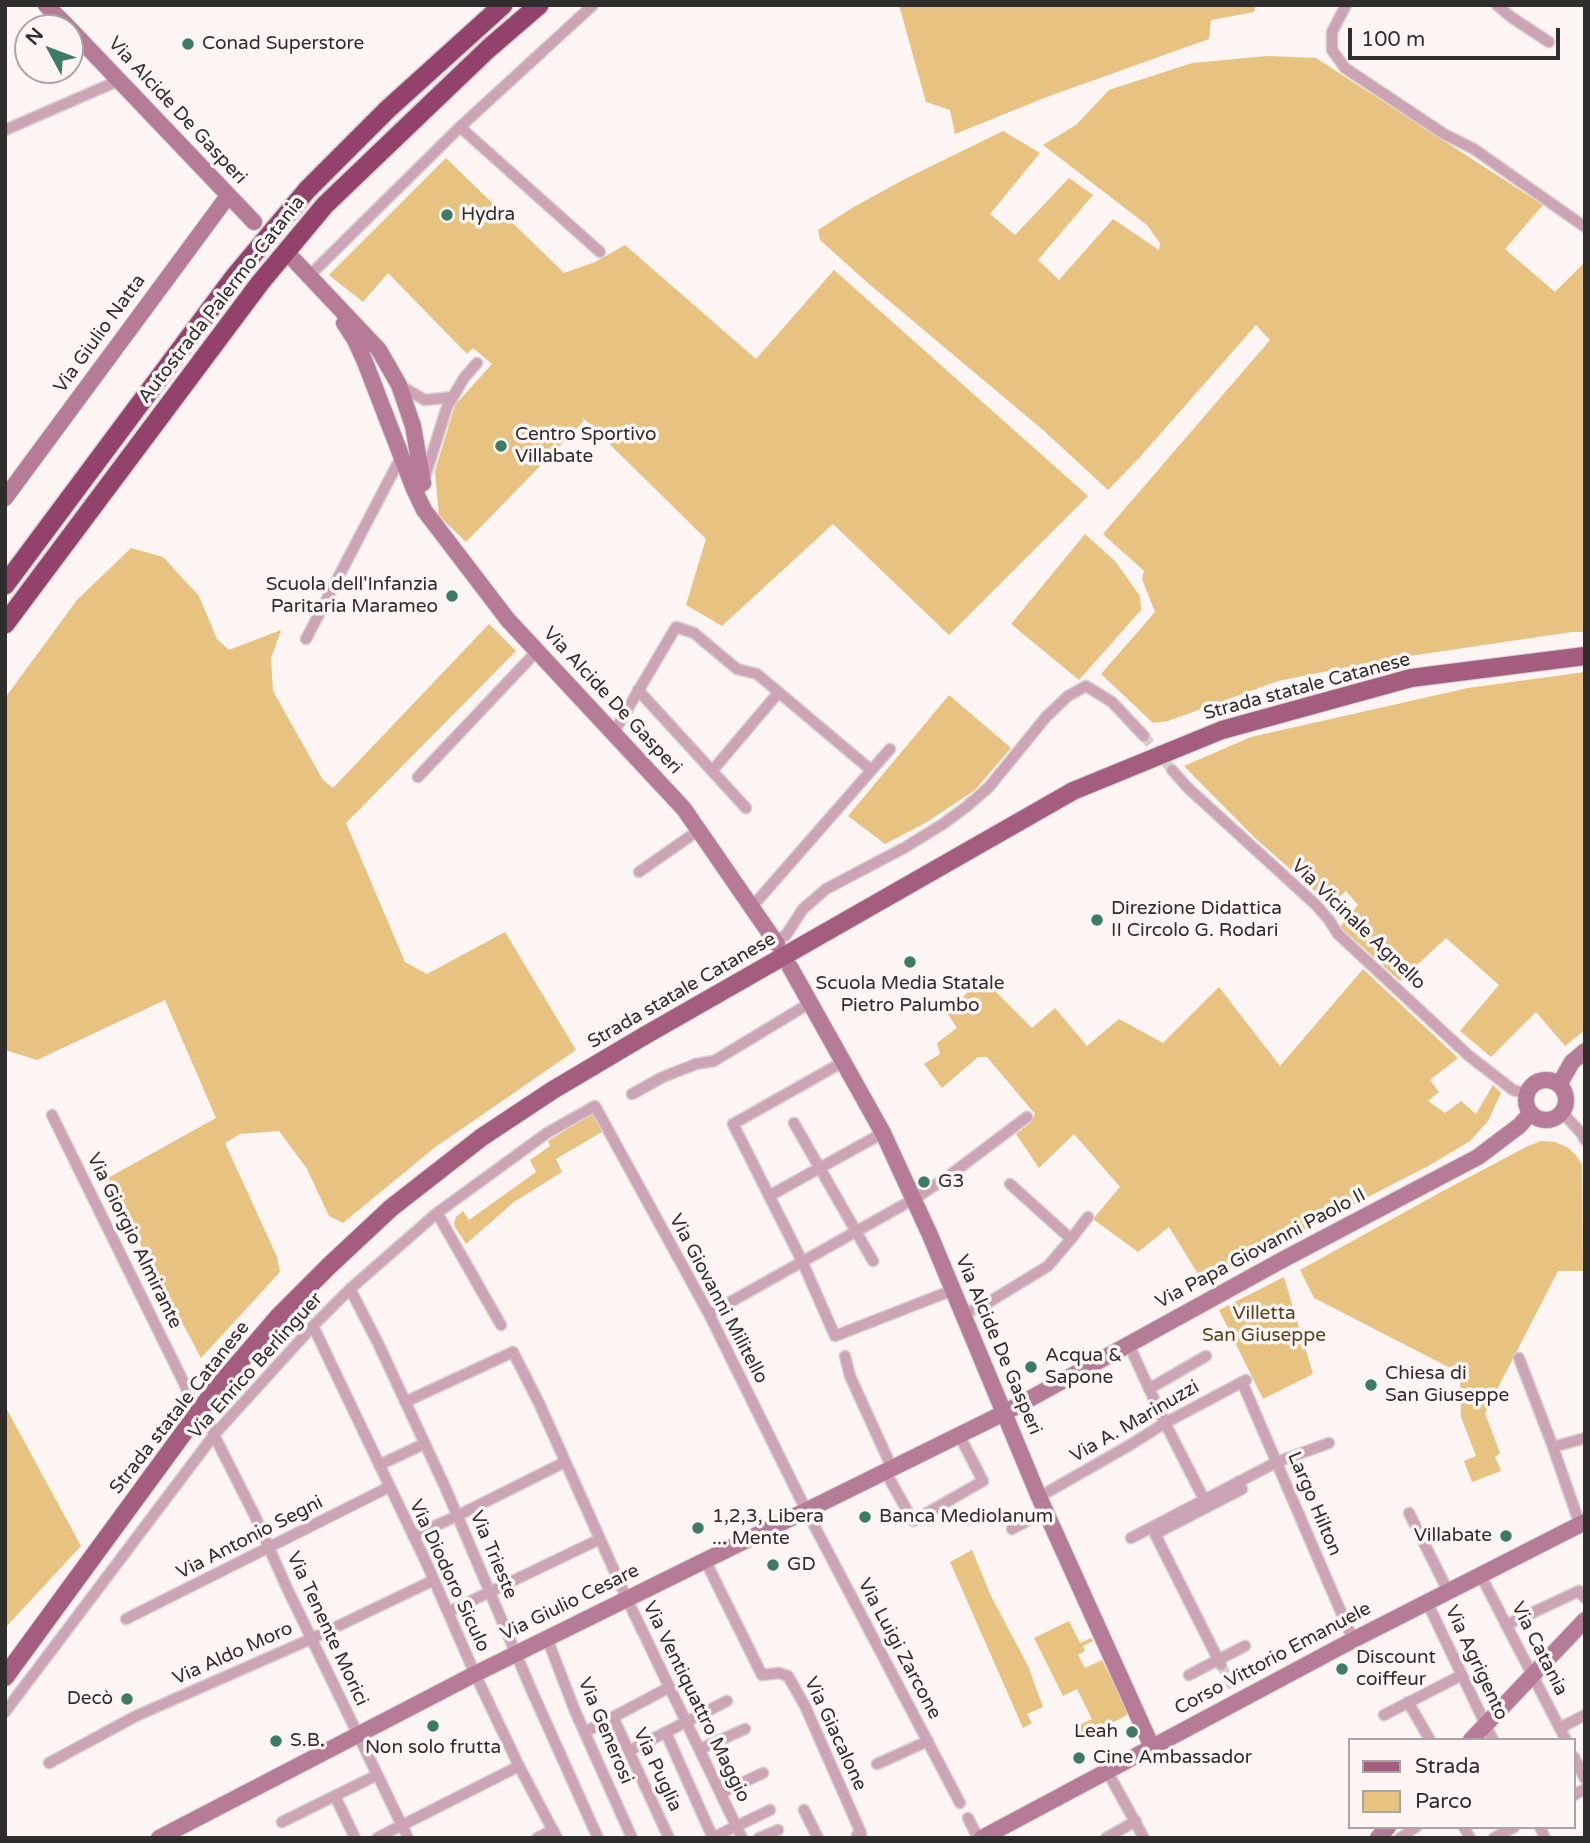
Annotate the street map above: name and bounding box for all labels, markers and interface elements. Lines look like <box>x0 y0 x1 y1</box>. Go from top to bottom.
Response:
north arrow <box>14 14 84 84</box>
scale bar <box>1352 14 1564 58</box>
text: N <box>21 24 48 50</box>
text: 100 m <box>1361 27 1425 52</box>
street label: Via Alcide De Gasperi <box>103 33 251 189</box>
place label: Conad Superstore <box>202 33 364 55</box>
marker: Conad Superstore <box>180 36 196 52</box>
street label: Autostrada Palermo-Catania <box>134 192 310 408</box>
place label: Hydra <box>461 204 515 226</box>
marker: Hydra <box>439 207 455 223</box>
street label: Via Giulio Natta <box>49 270 151 398</box>
place label: Centro Sportivo Villabate <box>515 424 657 468</box>
marker: Centro Sportivo Villabate <box>493 438 509 454</box>
place label: Scuola dell'Infanzia Paritaria Marameo <box>266 574 438 618</box>
marker: Scuola dell'Infanzia Paritaria Marameo <box>444 588 460 604</box>
street label: Via Alcide De Gasperi <box>538 623 686 779</box>
street label: Strada statale Catanese <box>1201 648 1413 726</box>
street label: Via Vicinale Agnello <box>1286 855 1430 995</box>
place label: Direzione Didattica II Circolo G. Rodari <box>1111 898 1282 942</box>
marker: Direzione Didattica II Circolo G. Rodari <box>1089 912 1105 928</box>
street label: Strada statale Catanese <box>584 928 780 1054</box>
marker: Scuola Media Statale Pietro Palumbo <box>902 954 918 970</box>
place label: Scuola Media Statale Pietro Palumbo <box>816 973 1004 1017</box>
street label: Via Giorgio Almirante <box>82 1150 186 1332</box>
place label: G3 <box>938 1171 964 1193</box>
marker: G3 <box>916 1174 932 1190</box>
street label: Via Papa Giovanni Paolo II <box>1152 1184 1370 1314</box>
street label: Via Giovanni Militello <box>664 1210 772 1388</box>
street label: Via Alcide De Gasperi <box>950 1252 1046 1438</box>
street label: Via Enrico Berlinguer <box>184 1288 328 1444</box>
park label: Villetta San Giuseppe <box>1202 1303 1326 1347</box>
street label: Strada statale Catanese <box>105 1317 255 1499</box>
place label: Acqua & Sapone <box>1045 1345 1122 1389</box>
marker: Acqua & Sapone <box>1023 1359 1039 1375</box>
place label: Chiesa di San Giuseppe <box>1385 1363 1509 1407</box>
street label: Via A. Marinuzzi <box>1066 1376 1204 1468</box>
marker: Chiesa di San Giuseppe <box>1363 1377 1379 1393</box>
street label: Largo Hilton <box>1282 1448 1346 1560</box>
street label: Via Antonio Segni <box>173 1491 327 1585</box>
street label: Via Diodoro Siculo <box>404 1496 494 1656</box>
place label: 1,2,3, Libera ... Mente <box>712 1506 824 1550</box>
place label: Banca Mediolanum <box>879 1506 1053 1528</box>
street label: Via Trieste <box>464 1508 522 1602</box>
marker: Banca Mediolanum <box>857 1509 873 1525</box>
marker: 1,2,3, Libera ... Mente <box>690 1520 706 1536</box>
place label: Villabate <box>1414 1525 1492 1547</box>
marker: Villabate <box>1498 1528 1514 1544</box>
street label: Via Tenente Morici <box>281 1548 373 1710</box>
place label: GD <box>787 1554 816 1576</box>
marker: GD <box>765 1557 781 1573</box>
street label: Via Giulio Cesare <box>497 1560 643 1646</box>
street label: Via Luigi Zarcone <box>852 1575 946 1723</box>
street label: Via Ventiquattro Maggio <box>637 1598 755 1806</box>
street label: Corso Vittorio Emanuele <box>1171 1598 1375 1720</box>
street label: Via Catania <box>1506 1598 1572 1700</box>
street label: Via Agrigento <box>1439 1602 1513 1724</box>
street label: Via Aldo Moro <box>170 1617 296 1691</box>
place label: Discount coiffeur <box>1356 1647 1436 1691</box>
marker: Discount coiffeur <box>1334 1661 1350 1677</box>
street label: Via Generosi <box>572 1674 638 1788</box>
street label: Via Giacalone <box>799 1674 871 1794</box>
place label: Decò <box>67 1688 113 1710</box>
marker: Decò <box>119 1691 135 1707</box>
marker: Non solo frutta <box>425 1718 441 1734</box>
place label: Leah <box>1074 1721 1118 1743</box>
marker: Leah <box>1124 1724 1140 1740</box>
street label: Via Puglia <box>628 1725 686 1815</box>
place label: S.B. <box>290 1730 325 1752</box>
marker: S.B. <box>268 1733 284 1749</box>
place label: Non solo frutta <box>365 1737 501 1759</box>
legend <box>1348 1738 1576 1829</box>
place label: Cine Ambassador <box>1093 1747 1252 1769</box>
marker: Cine Ambassador <box>1071 1750 1087 1766</box>
text: Strada <box>1415 1754 1480 1779</box>
text: Parco <box>1415 1789 1472 1814</box>

